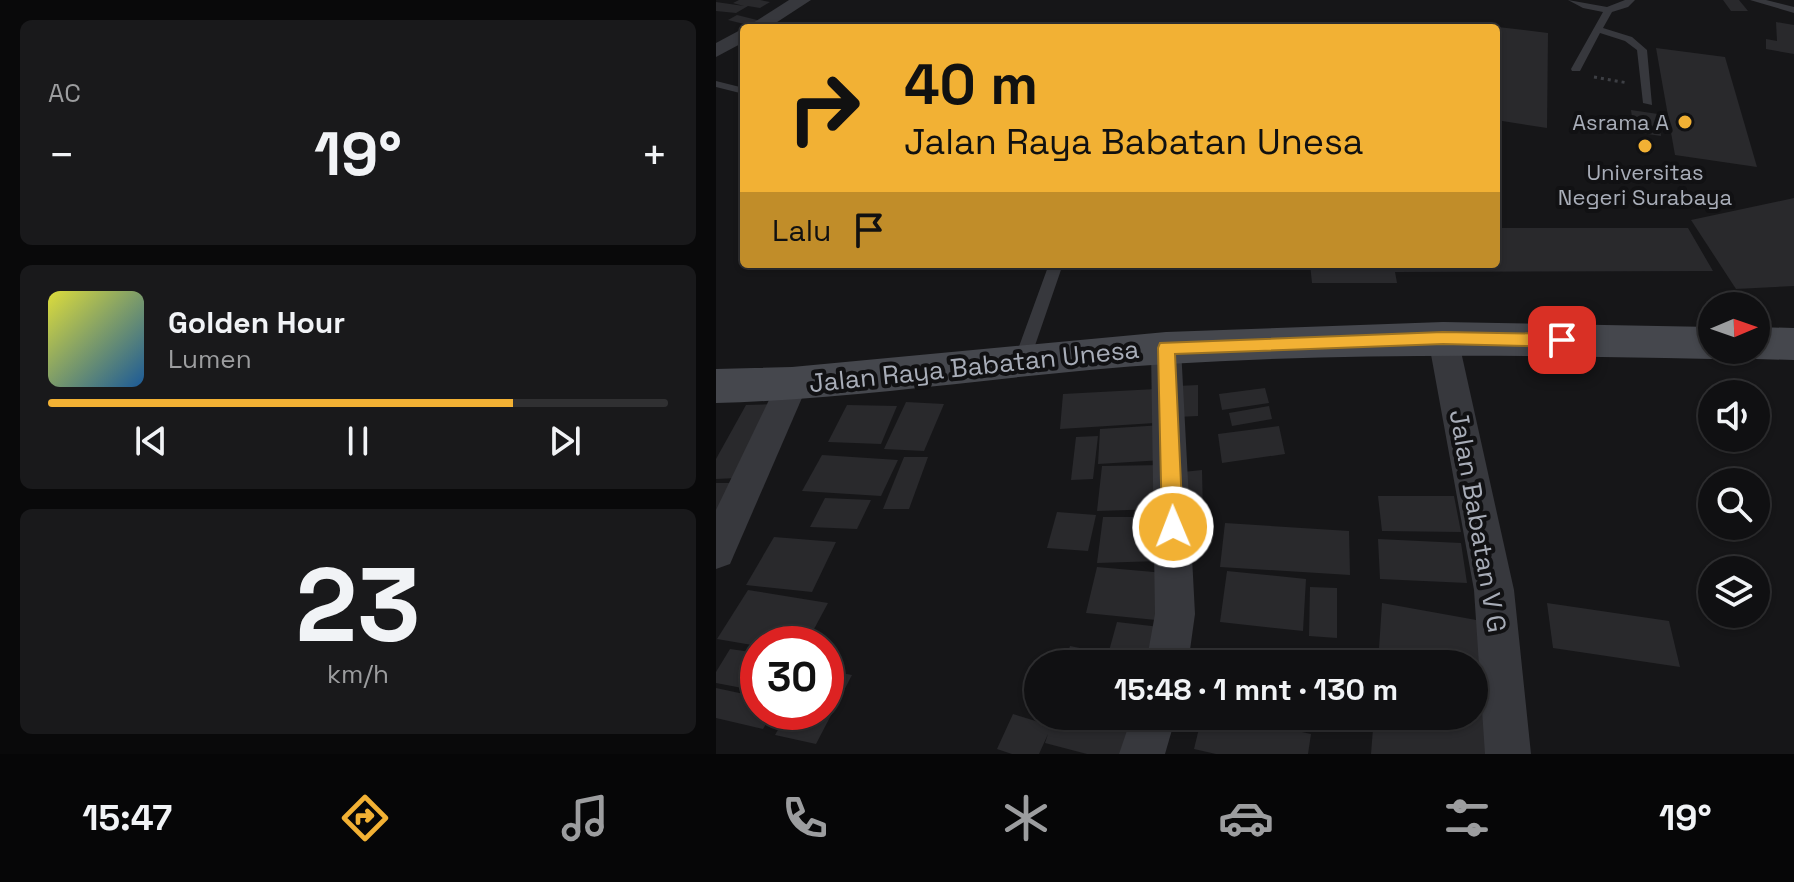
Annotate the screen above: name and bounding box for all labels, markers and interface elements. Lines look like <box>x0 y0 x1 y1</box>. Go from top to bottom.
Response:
text: 40 m <box>904 49 1038 120</box>
icon: right <box>772 56 876 160</box>
text: AC <box>48 76 81 110</box>
place label: Asrama A <box>1572 108 1669 136</box>
marker: Asrama A <box>1676 113 1694 131</box>
text: 19° <box>314 116 402 193</box>
text: Jalan Raya Babatan Unesa <box>904 119 1364 165</box>
text: − <box>48 127 75 183</box>
text: + <box>641 127 668 183</box>
marker: Universitas Negeri Surabaya <box>1636 137 1654 155</box>
place label: Universitas Negeri Surabaya <box>1558 158 1732 211</box>
icon: arrive <box>847 208 891 252</box>
text: Lalu <box>772 211 831 250</box>
north arrow <box>1698 292 1770 364</box>
map controls <box>1698 292 1770 628</box>
text: Golden Hour <box>168 303 345 342</box>
pin <box>1528 306 1596 374</box>
icon: arrive <box>1540 318 1584 362</box>
street label: Jalan Raya Babatan Unesa <box>807 332 1141 400</box>
text: Lumen <box>168 342 252 376</box>
button: sound <box>1698 380 1770 452</box>
street label: Jalan Babatan V G <box>1442 407 1514 635</box>
icon: previous <box>129 419 173 463</box>
icon: pause <box>336 419 380 463</box>
icon: next <box>543 419 587 463</box>
button: search <box>1698 468 1770 540</box>
position arrow <box>1131 485 1215 569</box>
text: 23 <box>295 539 421 671</box>
button: layers <box>1698 556 1770 628</box>
speed limit sign: 30 <box>740 626 844 730</box>
text: km/h <box>327 657 389 691</box>
text: 15:48 · 1 mnt · 130 m <box>1114 670 1398 709</box>
icon: directions <box>337 790 393 846</box>
icon: music <box>557 790 613 846</box>
icon: phone <box>777 790 833 846</box>
icon: climate <box>998 790 1054 846</box>
icon: car <box>1218 790 1274 846</box>
icon: filters <box>1439 790 1495 846</box>
text: 15:47 <box>82 795 172 841</box>
text: 19° <box>1659 795 1712 841</box>

